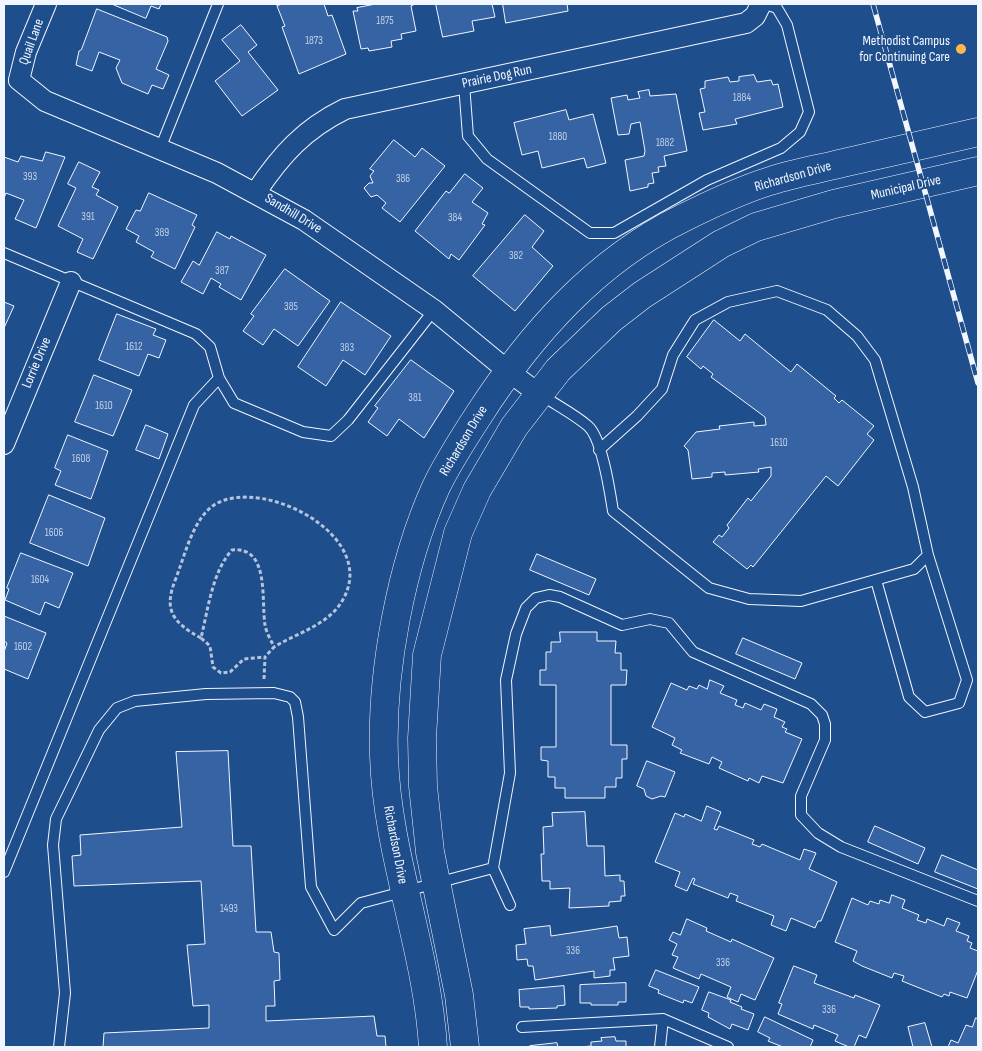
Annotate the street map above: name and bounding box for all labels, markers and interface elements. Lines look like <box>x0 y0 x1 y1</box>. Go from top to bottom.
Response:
house number: 1875 <box>376 14 394 28</box>
street label: Quail Lane <box>16 17 48 67</box>
place label: Methodist Campus for Continuing Care <box>859 33 950 65</box>
house number: 1873 <box>305 34 323 48</box>
marker: Methodist Campus for Continuing Care <box>954 42 968 56</box>
street label: Prairie Dog Run <box>461 61 533 93</box>
house number: 1884 <box>733 91 751 105</box>
house number: 1880 <box>549 130 567 144</box>
house number: 1882 <box>656 136 674 150</box>
street label: Richardson Drive <box>753 158 833 196</box>
house number: 393 <box>23 170 37 184</box>
house number: 386 <box>396 172 410 186</box>
street label: Municipal Drive <box>869 172 943 204</box>
street label: Sandhill Drive <box>261 190 325 238</box>
house number: 391 <box>81 210 95 224</box>
house number: 384 <box>448 211 462 225</box>
house number: 389 <box>155 226 169 240</box>
house number: 382 <box>509 249 523 263</box>
house number: 387 <box>215 264 229 278</box>
house number: 385 <box>284 300 298 314</box>
street label: Lorrie Drive <box>19 335 55 391</box>
house number: 1612 <box>125 340 143 354</box>
house number: 383 <box>340 341 354 355</box>
house number: 381 <box>408 391 422 405</box>
house number: 1610 <box>95 399 113 413</box>
street label: Richardson Drive <box>436 403 492 479</box>
house number: 1610 <box>770 436 788 450</box>
house number: 1608 <box>72 452 90 466</box>
house number: 1606 <box>45 526 63 540</box>
house number: 1604 <box>31 573 49 587</box>
house number: 1602 <box>14 640 32 654</box>
street label: Richardson Drive <box>379 805 411 885</box>
house number: 1493 <box>220 902 238 916</box>
house number: 336 <box>566 944 580 958</box>
house number: 336 <box>716 956 730 970</box>
house number: 336 <box>822 1003 836 1017</box>

